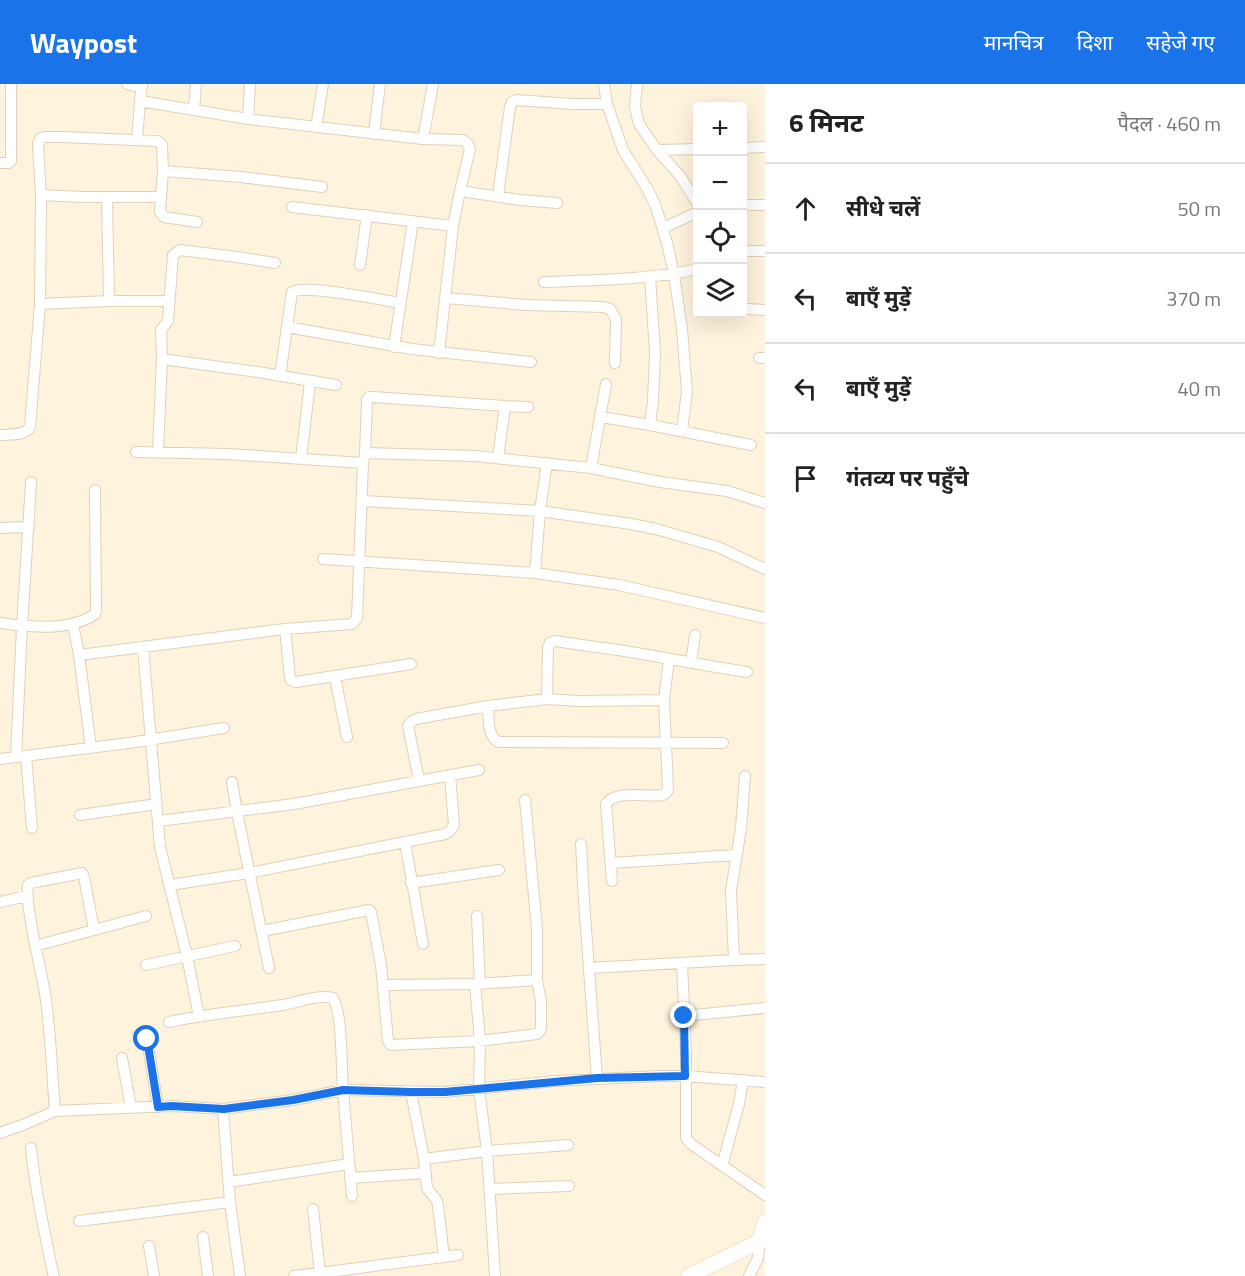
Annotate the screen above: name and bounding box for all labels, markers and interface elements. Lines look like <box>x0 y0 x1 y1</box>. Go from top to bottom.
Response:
text: Waypost <box>30 21 137 64</box>
text: मानचित्र <box>984 26 1044 58</box>
text: दिशा <box>1077 26 1113 58</box>
text: सहेजे गए <box>1146 26 1215 58</box>
map controls <box>693 102 747 318</box>
button: + <box>693 102 747 156</box>
text: 6 मिनट <box>789 103 864 142</box>
text: पैदल · 460 m <box>1118 108 1221 139</box>
button: − <box>693 156 747 210</box>
text: सीधे चलें <box>846 191 920 225</box>
icon: ahead <box>789 192 822 225</box>
text: 50 m <box>1177 193 1221 224</box>
button: locate <box>693 210 747 264</box>
button: layers <box>693 264 747 318</box>
text: बाएँ मुड़ें <box>846 281 911 315</box>
icon: left <box>789 282 822 315</box>
text: 370 m <box>1166 283 1221 314</box>
text: बाएँ मुड़ें <box>846 371 911 405</box>
icon: left <box>789 372 822 405</box>
text: 40 m <box>1177 373 1221 404</box>
text: गंतव्य पर पहुँचे <box>846 461 969 495</box>
icon: arrive <box>789 462 822 495</box>
route end <box>670 1002 696 1028</box>
route start <box>133 1025 159 1051</box>

